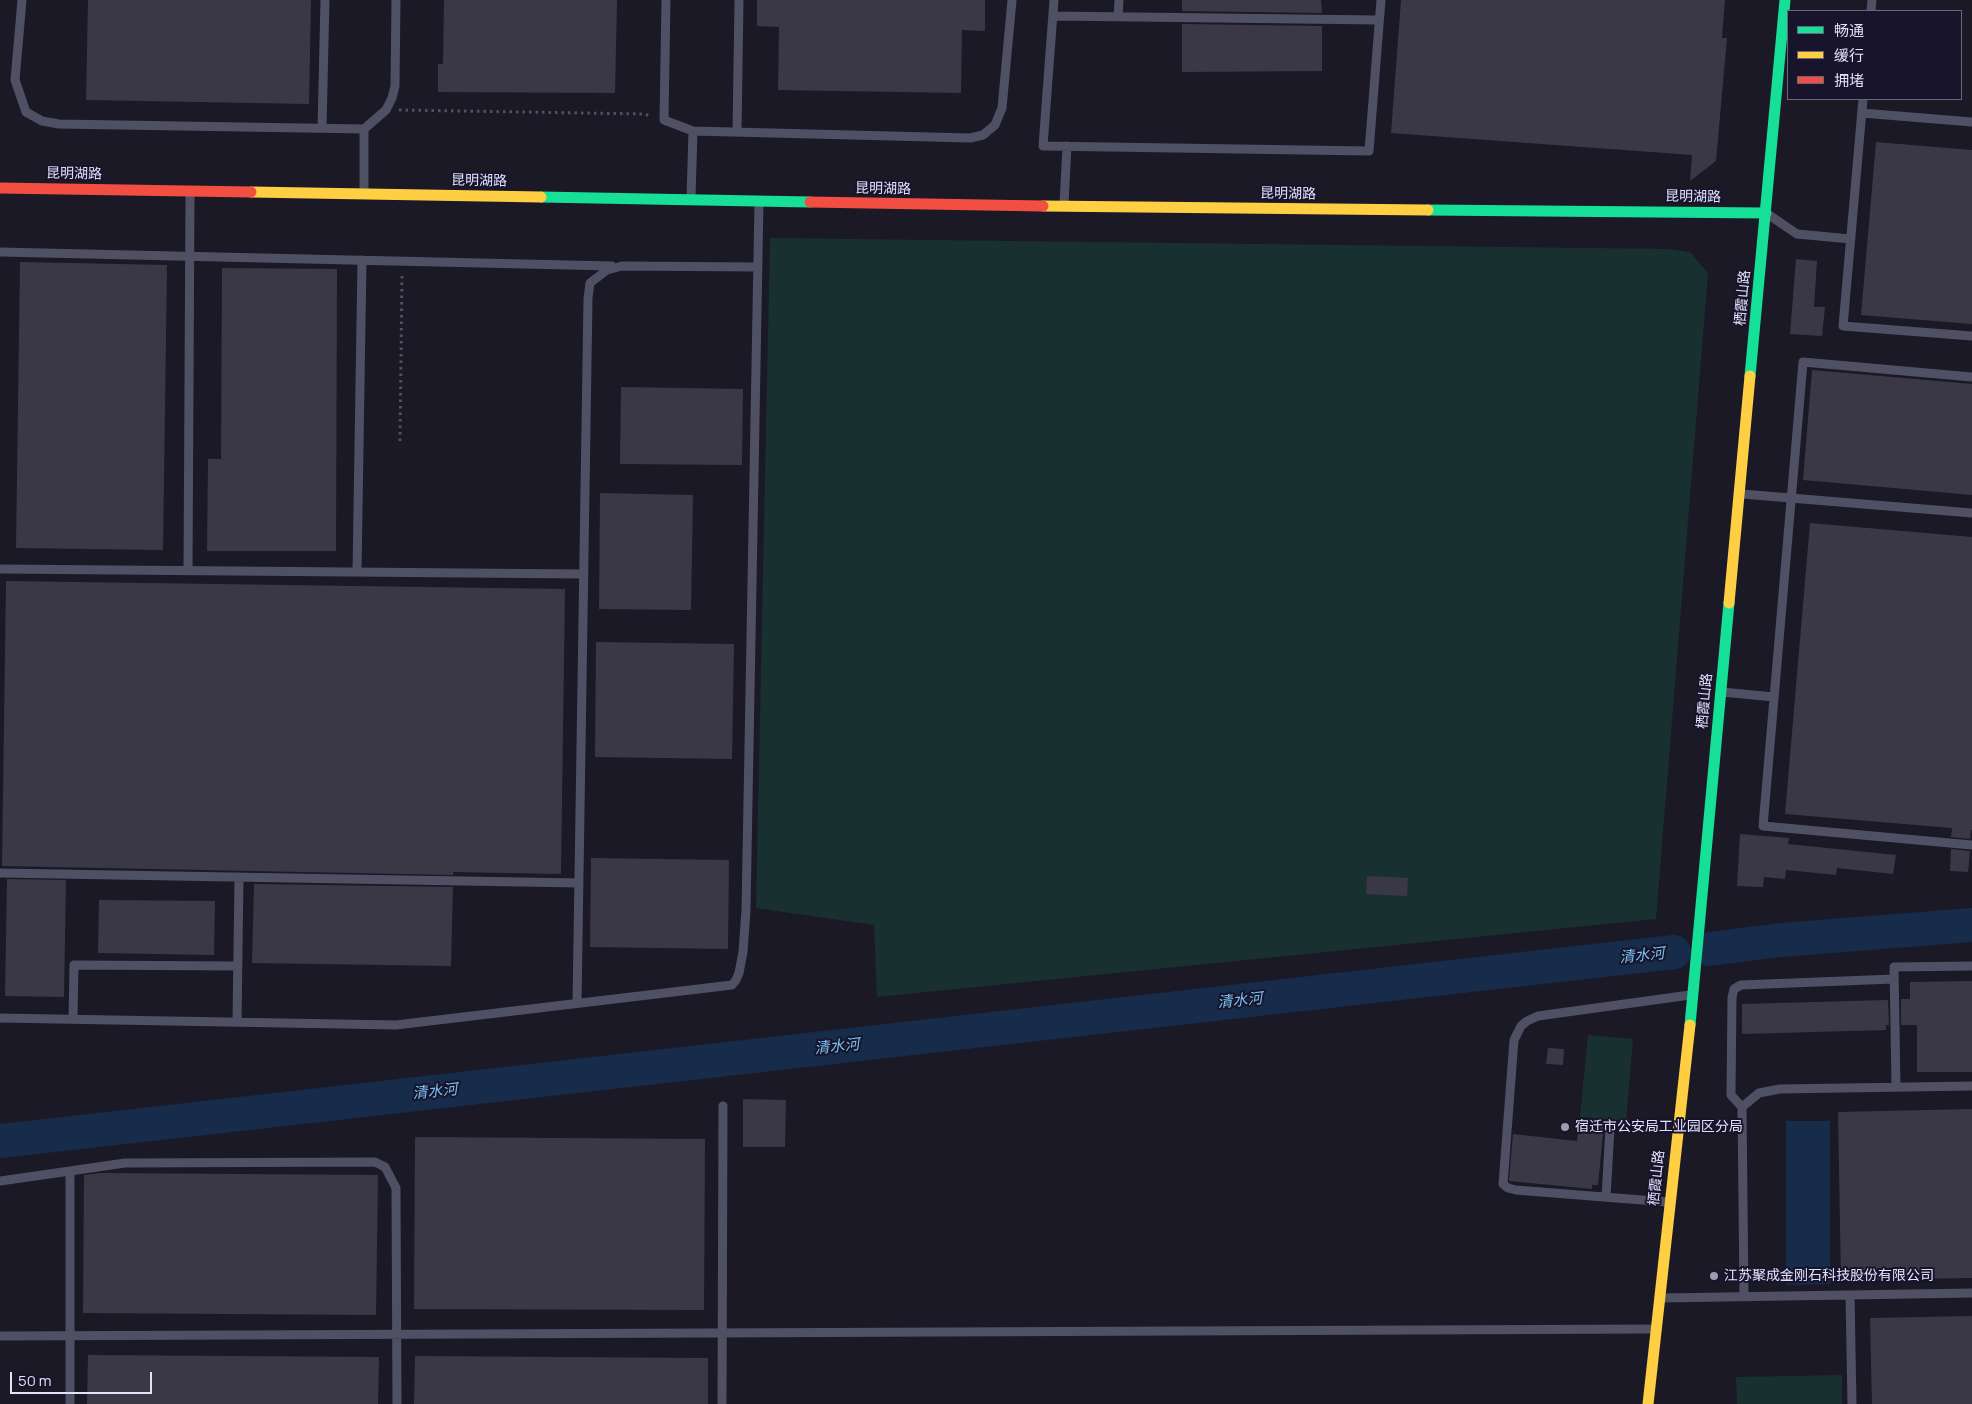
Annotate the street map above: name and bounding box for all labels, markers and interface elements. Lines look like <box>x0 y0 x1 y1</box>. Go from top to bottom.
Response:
legend <box>1787 10 1962 100</box>
text: 畅通 <box>1834 20 1864 41</box>
text: 缓行 <box>1834 45 1864 66</box>
text: 拥堵 <box>1834 70 1864 91</box>
street label: 昆明湖路 <box>46 165 102 183</box>
street label: 昆明湖路 <box>451 172 507 190</box>
street label: 昆明湖路 <box>855 180 911 198</box>
street label: 昆明湖路 <box>1260 185 1316 203</box>
street label: 昆明湖路 <box>1665 188 1721 206</box>
street label: 栖霞山路 <box>1732 269 1754 327</box>
street label: 栖霞山路 <box>1694 672 1716 730</box>
water label: 清水河 <box>1619 945 1665 967</box>
water label: 清水河 <box>1217 990 1263 1012</box>
water label: 清水河 <box>814 1036 860 1058</box>
water label: 清水河 <box>412 1081 458 1103</box>
place label: 宿迁市公安局工业园区分局 <box>1575 1119 1743 1135</box>
marker: 宿迁市公安局工业园区分局 <box>1559 1121 1571 1133</box>
street label: 栖霞山路 <box>1646 1149 1668 1207</box>
place label: 江苏聚成金刚石科技股份有限公司 <box>1724 1268 1934 1284</box>
marker: 江苏聚成金刚石科技股份有限公司 <box>1708 1270 1720 1282</box>
scale bar <box>12 1362 155 1394</box>
text: 50 m <box>18 1370 52 1391</box>

